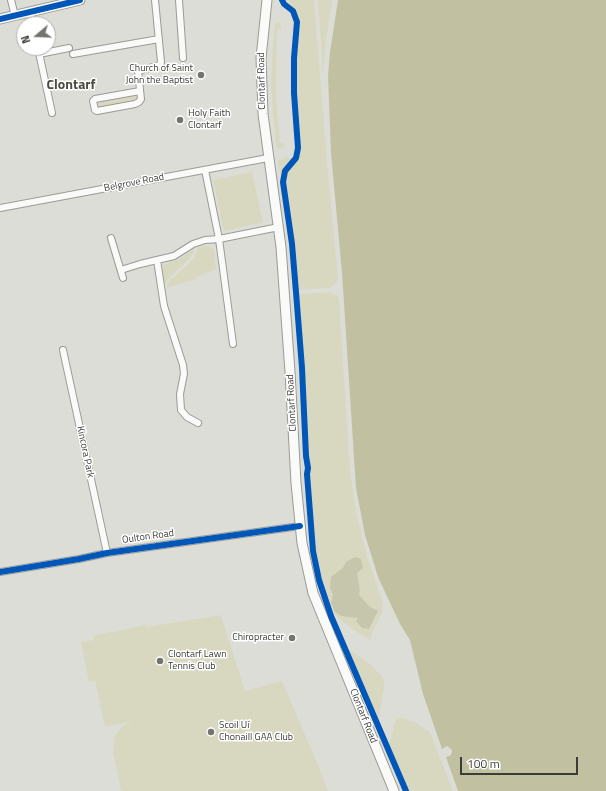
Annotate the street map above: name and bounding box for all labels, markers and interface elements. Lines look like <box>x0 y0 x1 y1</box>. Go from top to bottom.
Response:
north arrow <box>16 16 56 56</box>
text: N <box>17 33 34 46</box>
street label: Clontarf Road <box>255 52 269 110</box>
place label: Church of Saint John the Baptist <box>126 63 193 86</box>
marker: Church of Saint John the Baptist <box>196 70 206 80</box>
district label: Clontarf <box>46 78 96 94</box>
place label: Holy Faith Clontarf <box>188 108 230 132</box>
marker: Holy Faith Clontarf <box>175 115 185 125</box>
street label: Belgrove Road <box>103 171 165 195</box>
street label: Clontarf Road <box>285 374 299 432</box>
street label: Kincora Park <box>74 425 96 479</box>
street label: Oulton Road <box>121 527 175 547</box>
place label: Chiropracter <box>232 632 284 644</box>
marker: Chiropracter <box>287 633 297 643</box>
place label: Clontarf Lawn Tennis Club <box>168 649 227 672</box>
marker: Clontarf Lawn Tennis Club <box>155 656 165 666</box>
street label: Clontarf Road <box>347 687 379 745</box>
place label: Scoil Uí Chonaill GAA Club <box>219 720 293 744</box>
marker: Scoil Uí Chonaill GAA Club <box>206 727 216 737</box>
scale bar <box>462 749 580 775</box>
text: 100 m <box>467 754 500 773</box>

